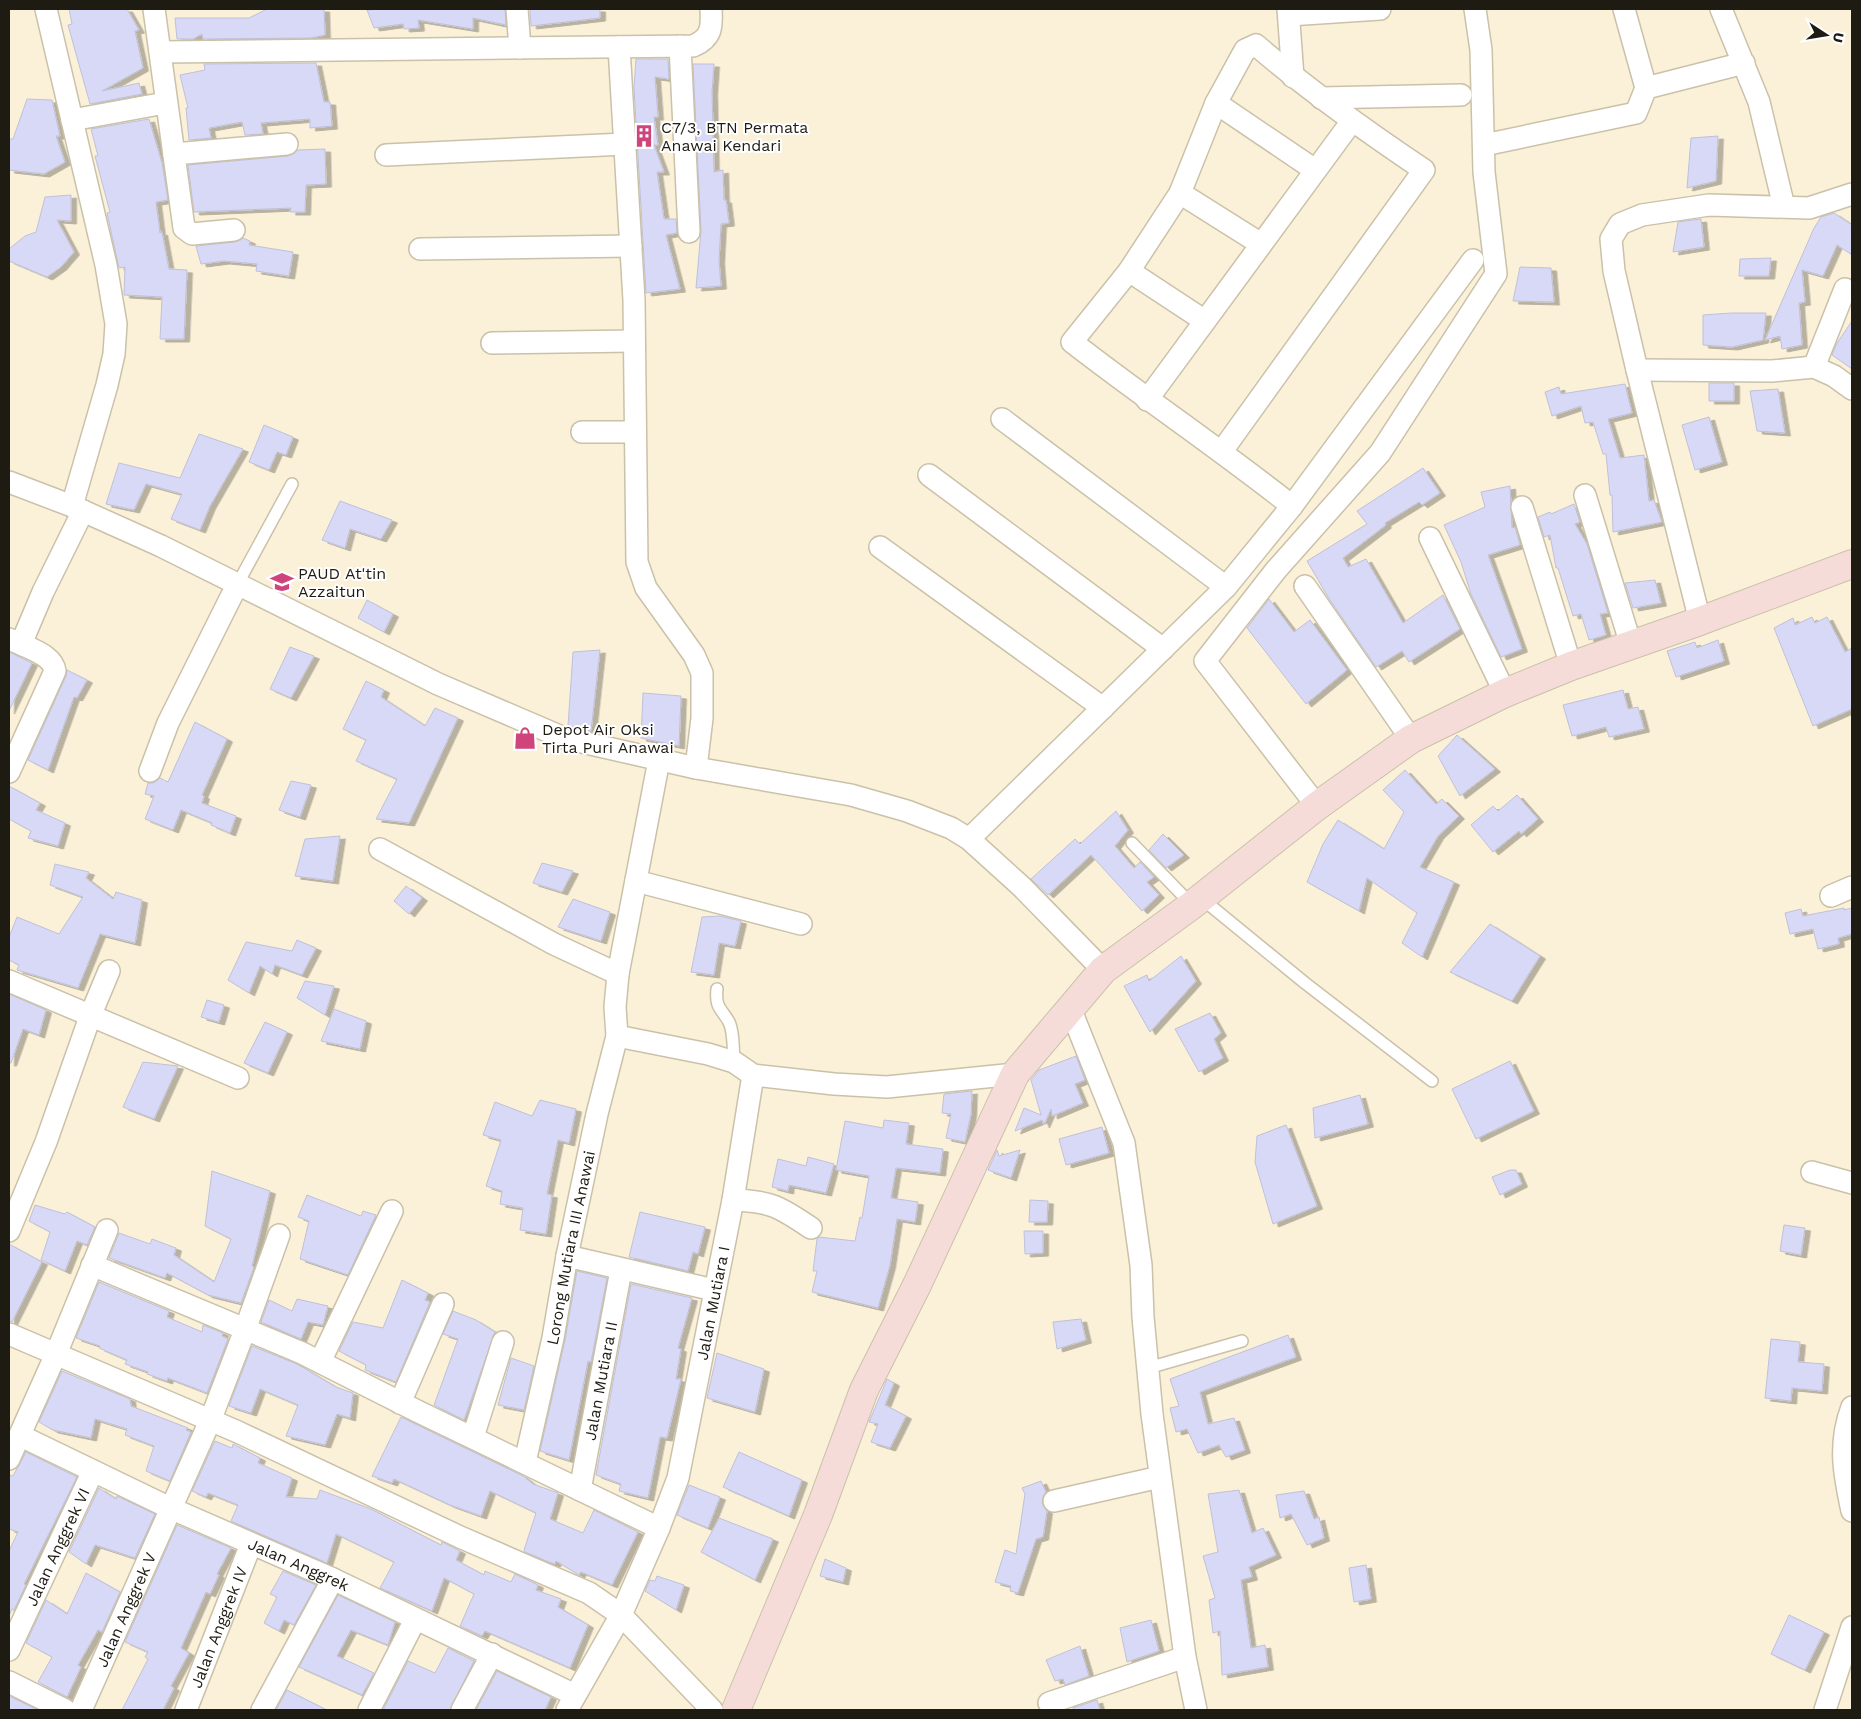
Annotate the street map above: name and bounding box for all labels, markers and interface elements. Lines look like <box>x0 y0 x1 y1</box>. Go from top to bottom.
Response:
north arrow <box>1801 10 1851 60</box>
text: U <box>1830 31 1848 44</box>
place label: C7/3, BTN Permata Anawai Kendari <box>661 118 808 155</box>
building icon: C7/3, BTN Permata Anawai Kendari <box>631 123 657 149</box>
place label: PAUD At'tin Azzaitun <box>298 564 386 601</box>
school or university icon: PAUD At'tin Azzaitun <box>269 569 295 595</box>
place label: Depot Air Oksi Tirta Puri Anawai <box>542 720 674 757</box>
shop icon: Depot Air Oksi Tirta Puri Anawai <box>512 725 538 751</box>
street label: Lorong Mutiara III Anawai <box>542 1149 599 1347</box>
street label: Jalan Mutiara I <box>692 1244 733 1362</box>
street label: Jalan Mutiara II <box>580 1320 621 1442</box>
street label: Jalan Anggrek VI <box>22 1485 93 1609</box>
street label: Jalan Anggrek <box>245 1534 352 1595</box>
street label: Jalan Anggrek V <box>92 1549 160 1670</box>
street label: Jalan Anggrek IV <box>186 1564 251 1691</box>

